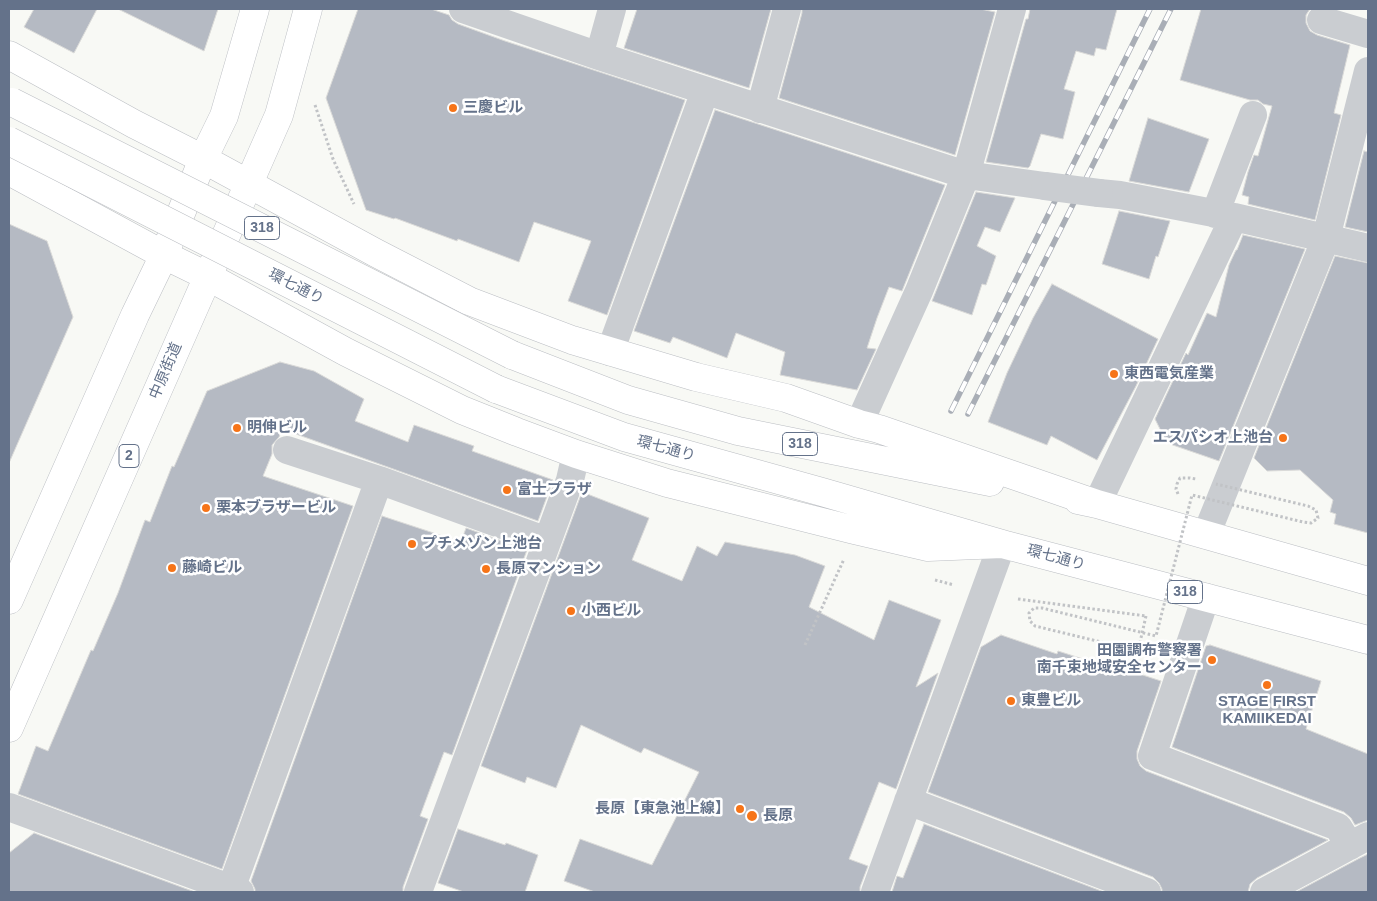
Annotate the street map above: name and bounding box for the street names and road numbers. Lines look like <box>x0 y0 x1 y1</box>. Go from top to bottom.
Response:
road number: 318 <box>244 217 280 240</box>
street label: 環七通り <box>265 265 327 309</box>
street label: 中原街道 <box>146 340 186 402</box>
road number: 318 <box>782 432 818 456</box>
street label: 環七通り <box>635 433 697 465</box>
road number: 2 <box>119 444 139 468</box>
street label: 環七通り <box>1025 542 1087 574</box>
road number: 318 <box>1168 580 1202 604</box>

